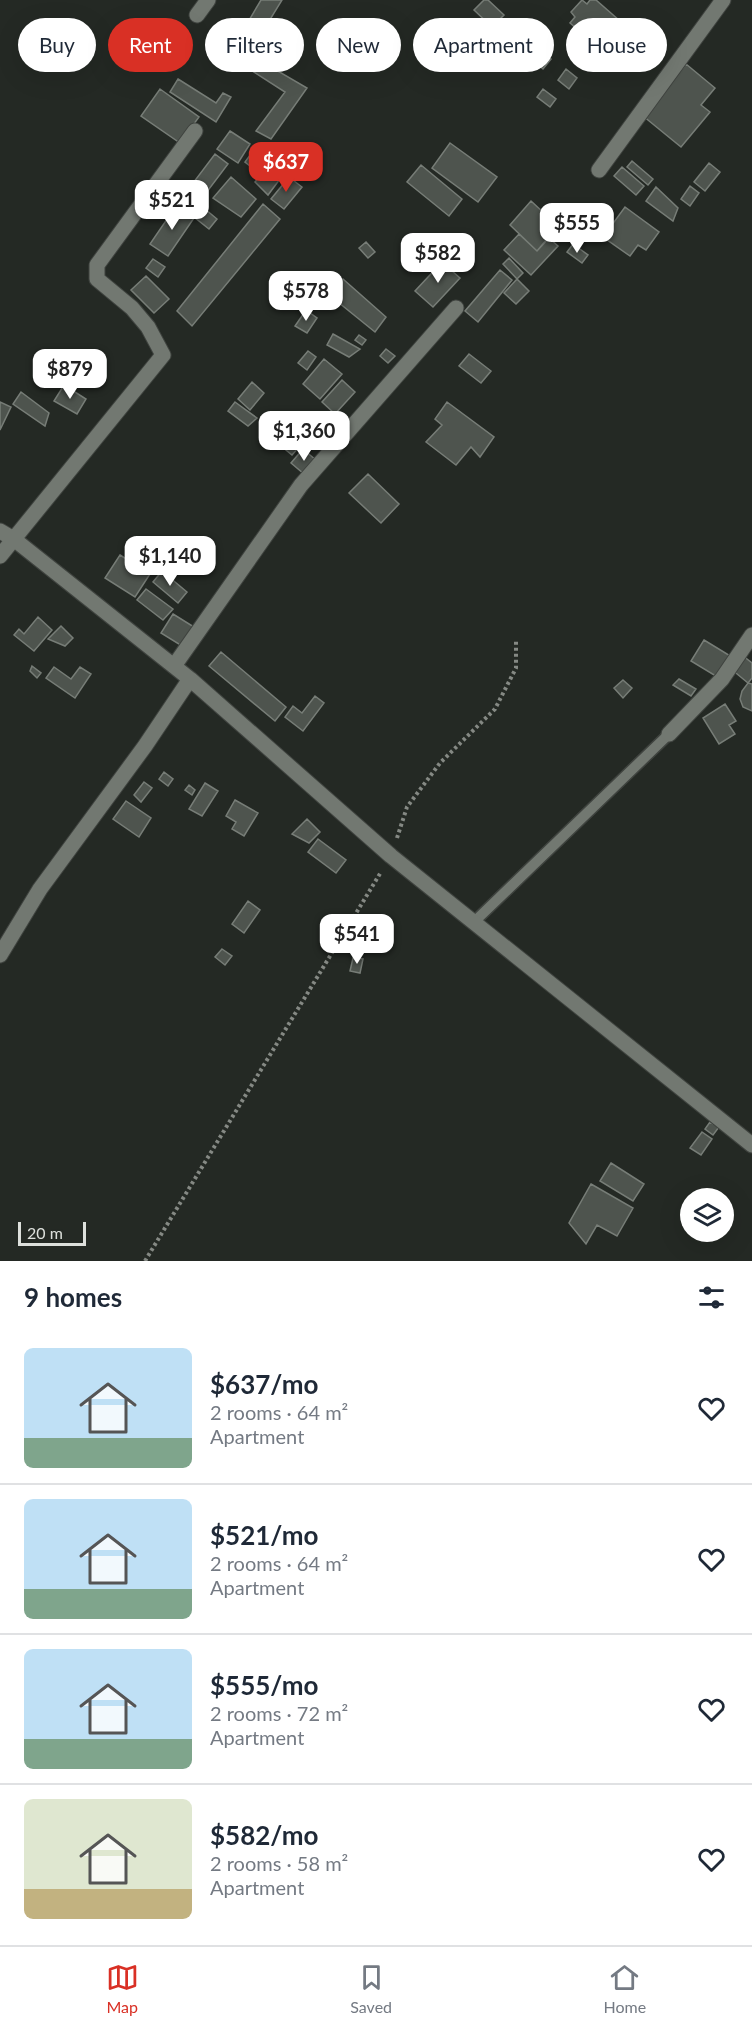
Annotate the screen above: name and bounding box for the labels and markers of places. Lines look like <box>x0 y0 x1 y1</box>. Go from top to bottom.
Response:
pin: $637 <box>250 142 322 193</box>
pin: $521 <box>136 180 208 231</box>
pin: $555 <box>541 203 613 254</box>
pin: $582 <box>402 233 474 284</box>
pin: $578 <box>270 271 342 322</box>
pin: $879 <box>34 349 106 400</box>
pin: $1,360 <box>255 411 353 462</box>
pin: $1,140 <box>121 536 219 587</box>
pin: $541 <box>321 914 393 965</box>

